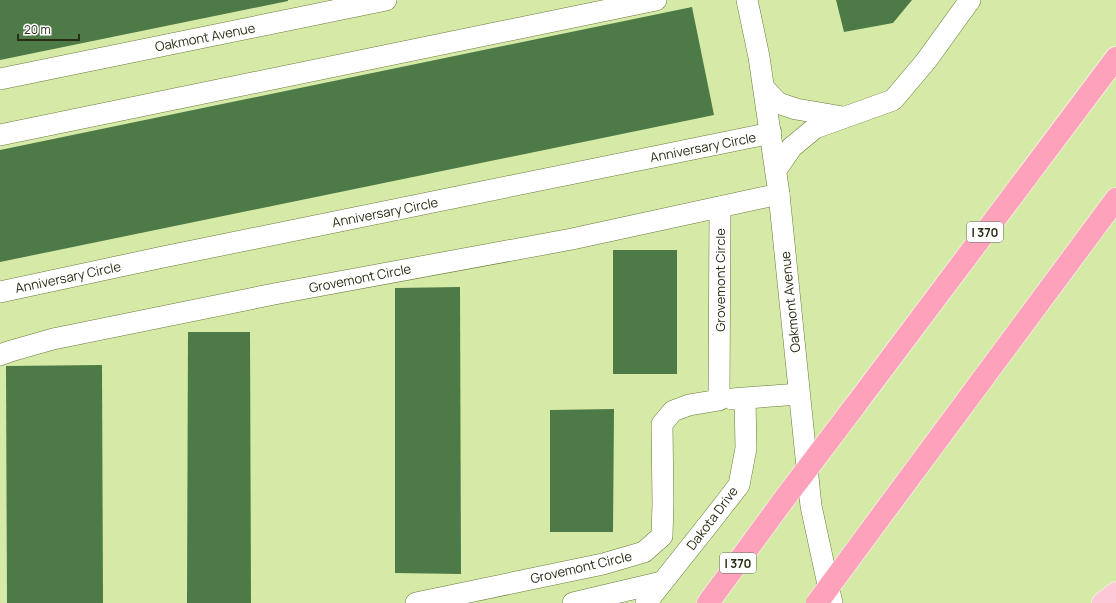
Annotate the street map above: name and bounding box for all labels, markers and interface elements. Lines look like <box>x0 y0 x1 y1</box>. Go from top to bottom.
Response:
scale bar <box>18 16 79 42</box>
street label: Oakmont Avenue <box>153 18 257 56</box>
text: 20 m <box>24 21 51 38</box>
street label: Anniversary Circle <box>648 128 758 166</box>
street label: Anniversary Circle <box>330 193 440 231</box>
road number: I 370 <box>967 222 1003 242</box>
street label: Grovemont Circle <box>711 228 729 332</box>
street label: Oakmont Avenue <box>776 250 804 354</box>
street label: Anniversary Circle <box>13 257 123 297</box>
street label: Grovemont Circle <box>307 259 413 297</box>
street label: Dakota Drive <box>682 482 742 554</box>
street label: Grovemont Circle <box>528 546 634 587</box>
road number: I 370 <box>720 553 756 573</box>

